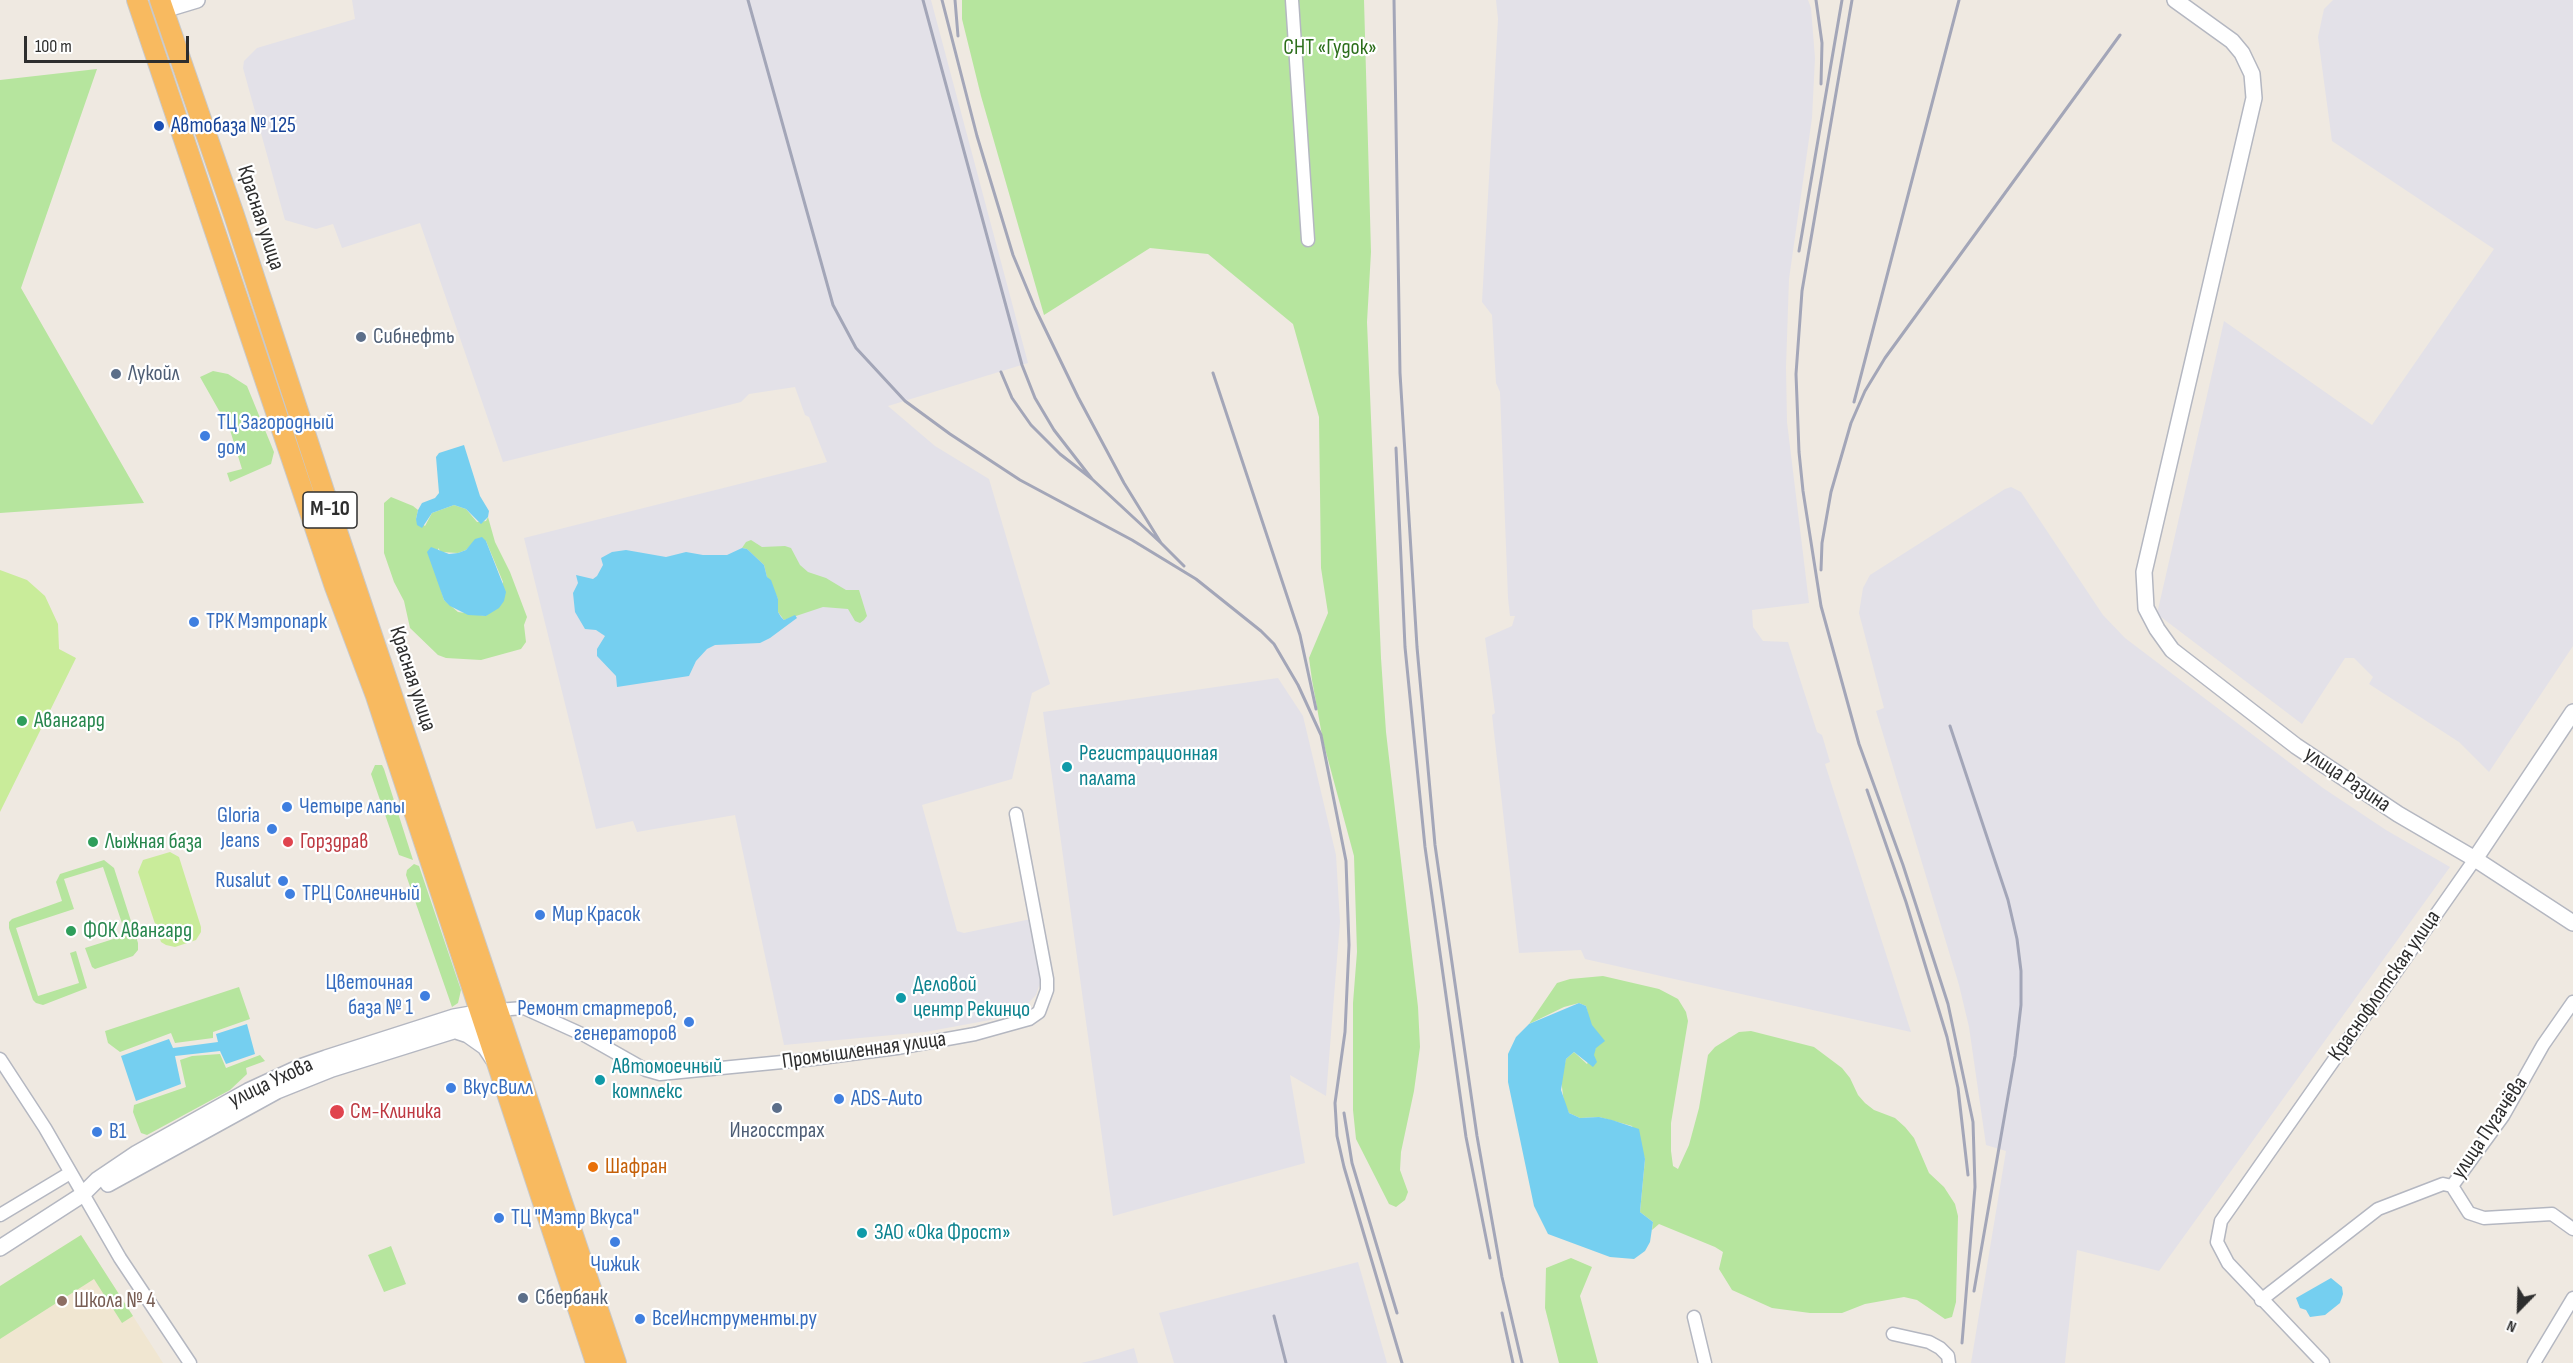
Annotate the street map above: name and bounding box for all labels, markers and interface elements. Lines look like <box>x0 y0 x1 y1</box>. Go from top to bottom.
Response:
scale bar <box>27 24 192 62</box>
park label: СНТ «Гудок» <box>1283 35 1377 61</box>
text: 100 m <box>35 36 72 57</box>
place label: Автобаза № 125 <box>171 113 296 139</box>
marker: Автобаза № 125 <box>152 119 166 133</box>
street label: Красная улица <box>231 162 289 274</box>
place label: Сибнефть <box>373 324 455 350</box>
marker: Сибнефть <box>354 330 368 344</box>
place label: Лукойл <box>128 361 180 387</box>
marker: Лукойл <box>109 367 123 381</box>
place label: ТЦ Загородный дом <box>217 410 334 462</box>
marker: ТЦ Загородный дом <box>198 429 212 443</box>
road number: М-10 <box>303 492 357 528</box>
place label: ТРК Мэтропарк <box>206 609 327 635</box>
marker: ТРК Мэтропарк <box>187 615 201 629</box>
street label: Красная улица <box>383 623 441 735</box>
place label: Авангард <box>34 708 105 734</box>
marker: Авангард <box>15 714 29 728</box>
place label: Регистрационная палата <box>1079 741 1218 792</box>
street label: улица Разина <box>2299 741 2395 819</box>
marker: Регистрационная палата <box>1060 760 1074 774</box>
place label: Четыре лапы <box>299 794 405 820</box>
marker: Четыре лапы <box>280 800 294 814</box>
place label: Gloria Jeans <box>217 803 260 854</box>
marker: Gloria Jeans <box>265 822 279 836</box>
place label: Лыжная база <box>105 829 202 855</box>
place label: Горздрав <box>300 829 368 855</box>
marker: Лыжная база <box>86 835 100 849</box>
marker: Горздрав <box>281 835 295 849</box>
place label: Rusalut <box>215 868 271 894</box>
marker: Rusalut <box>276 874 290 888</box>
place label: ТРЦ Солнечный <box>302 881 420 907</box>
marker: ТРЦ Солнечный <box>283 887 297 901</box>
place label: Мир Красок <box>552 902 640 928</box>
street label: Краснофлотская улица <box>2323 906 2447 1066</box>
marker: Мир Красок <box>533 908 547 922</box>
place label: ФОК Авангард <box>83 918 192 944</box>
marker: ФОК Авангард <box>64 924 78 938</box>
place label: Цветочная база № 1 <box>326 970 413 1022</box>
place label: Деловой центр Рекинцо <box>913 972 1030 1023</box>
marker: Цветочная база № 1 <box>418 989 432 1003</box>
marker: Деловой центр Рекинцо <box>894 991 908 1005</box>
place label: Ремонт стартеров, генераторов <box>517 996 677 1048</box>
marker: Ремонт стартеров, генераторов <box>682 1015 696 1029</box>
street label: Промышленная улица <box>780 1026 948 1076</box>
street label: улица Ухова <box>225 1052 317 1114</box>
place label: Автомоечный комплекс <box>612 1054 722 1106</box>
street label: улица Пугачёва <box>2446 1072 2534 1184</box>
marker: Автомоечный комплекс <box>593 1073 607 1087</box>
place label: ВкусВилл <box>463 1075 533 1101</box>
marker: ВкусВилл <box>444 1081 458 1095</box>
place label: ADS-Auto <box>851 1086 923 1112</box>
marker: ADS-Auto <box>832 1092 846 1106</box>
place label: См-Клиника <box>350 1099 442 1125</box>
marker: Ингосстрах <box>770 1101 784 1115</box>
marker: См-Клиника <box>328 1103 346 1121</box>
place label: Ингосстрах <box>730 1118 824 1144</box>
place label: В1 <box>109 1119 126 1145</box>
marker: В1 <box>90 1125 104 1139</box>
place label: Шафран <box>605 1154 667 1180</box>
marker: Шафран <box>586 1160 600 1174</box>
place label: ТЦ "Мэтр Вкуса" <box>511 1205 639 1231</box>
marker: ТЦ "Мэтр Вкуса" <box>492 1211 506 1225</box>
place label: ЗАО «Ока Фрост» <box>874 1220 1011 1246</box>
marker: ЗАО «Ока Фрост» <box>855 1226 869 1240</box>
marker: Чижик <box>608 1235 622 1249</box>
place label: Чижик <box>590 1252 640 1278</box>
north arrow <box>2489 1279 2549 1339</box>
place label: Сбербанк <box>535 1285 608 1311</box>
place label: Школа № 4 <box>74 1288 156 1314</box>
marker: Сбербанк <box>516 1291 530 1305</box>
marker: Школа № 4 <box>55 1294 69 1308</box>
place label: ВсеИнструменты.ру <box>652 1306 817 1332</box>
marker: ВсеИнструменты.ру <box>633 1312 647 1326</box>
text: N <box>2504 1316 2519 1336</box>

